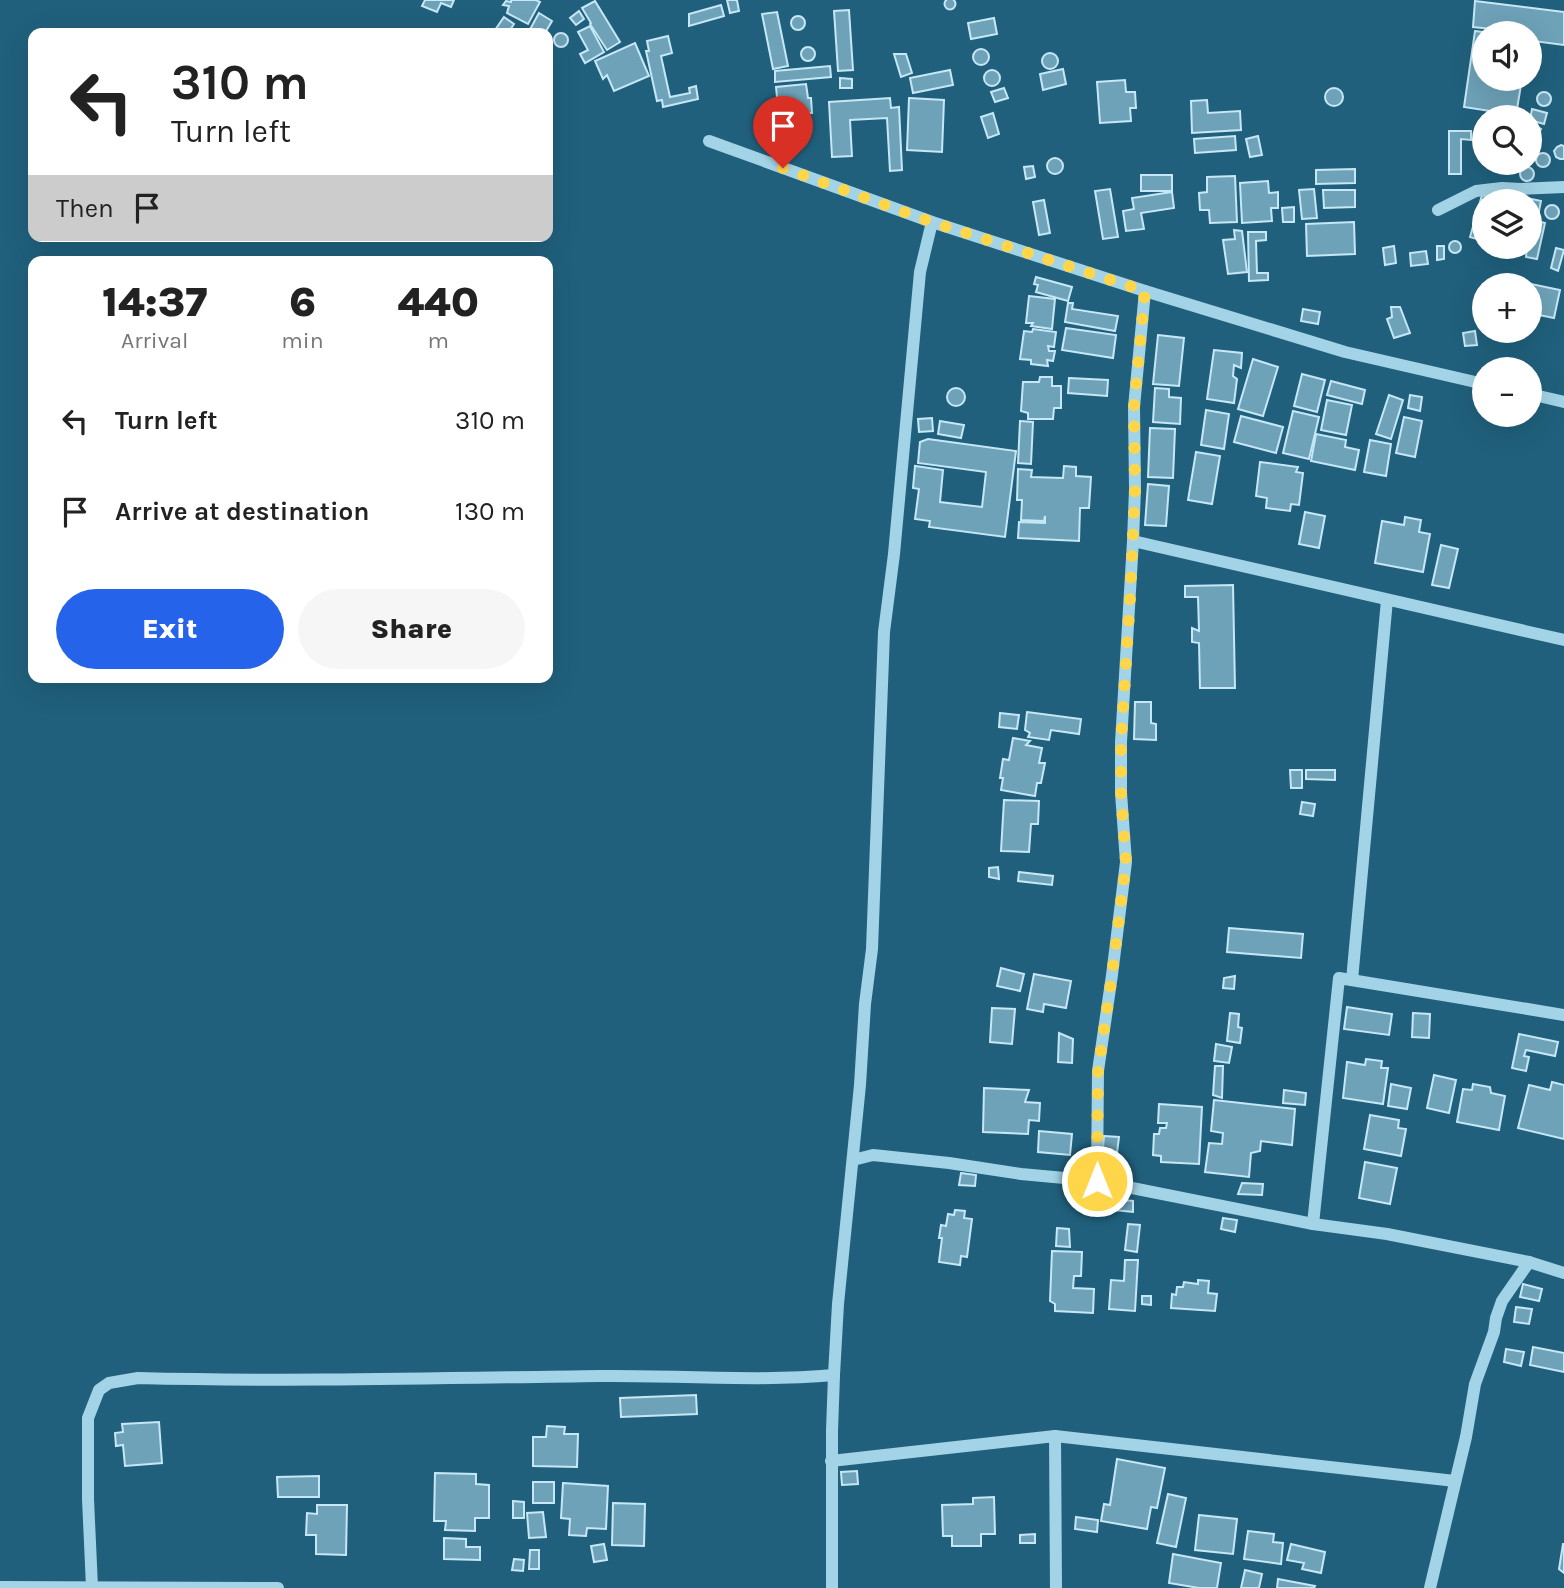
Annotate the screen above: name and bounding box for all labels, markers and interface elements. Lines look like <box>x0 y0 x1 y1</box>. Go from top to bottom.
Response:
map controls <box>1472 21 1542 427</box>
button: sound <box>1472 21 1542 91</box>
text: 310 m <box>171 54 309 111</box>
icon: left <box>56 56 147 147</box>
pin <box>753 96 813 168</box>
button: search <box>1472 105 1542 175</box>
icon: arrive <box>764 107 802 145</box>
text: Turn left <box>171 113 291 150</box>
icon: arrive <box>128 189 166 227</box>
button: layers <box>1472 189 1542 259</box>
text: Then <box>56 193 114 224</box>
button: + <box>1472 273 1542 343</box>
text: 14:37 <box>102 277 207 327</box>
text: 6 <box>289 277 316 327</box>
text: 440 <box>398 277 479 327</box>
text: Arrival <box>121 327 188 354</box>
text: min <box>281 327 324 354</box>
text: m <box>427 327 449 354</box>
button: − <box>1472 357 1542 427</box>
icon: left <box>56 402 94 440</box>
text: Turn left <box>115 405 217 436</box>
text: 310 m <box>455 405 525 436</box>
icon: arrive <box>56 493 94 531</box>
text: Arrive at destination <box>115 496 369 527</box>
text: 130 m <box>455 496 525 527</box>
button: Exit <box>56 589 284 669</box>
button: Share <box>298 589 525 669</box>
position arrow <box>1060 1144 1134 1218</box>

